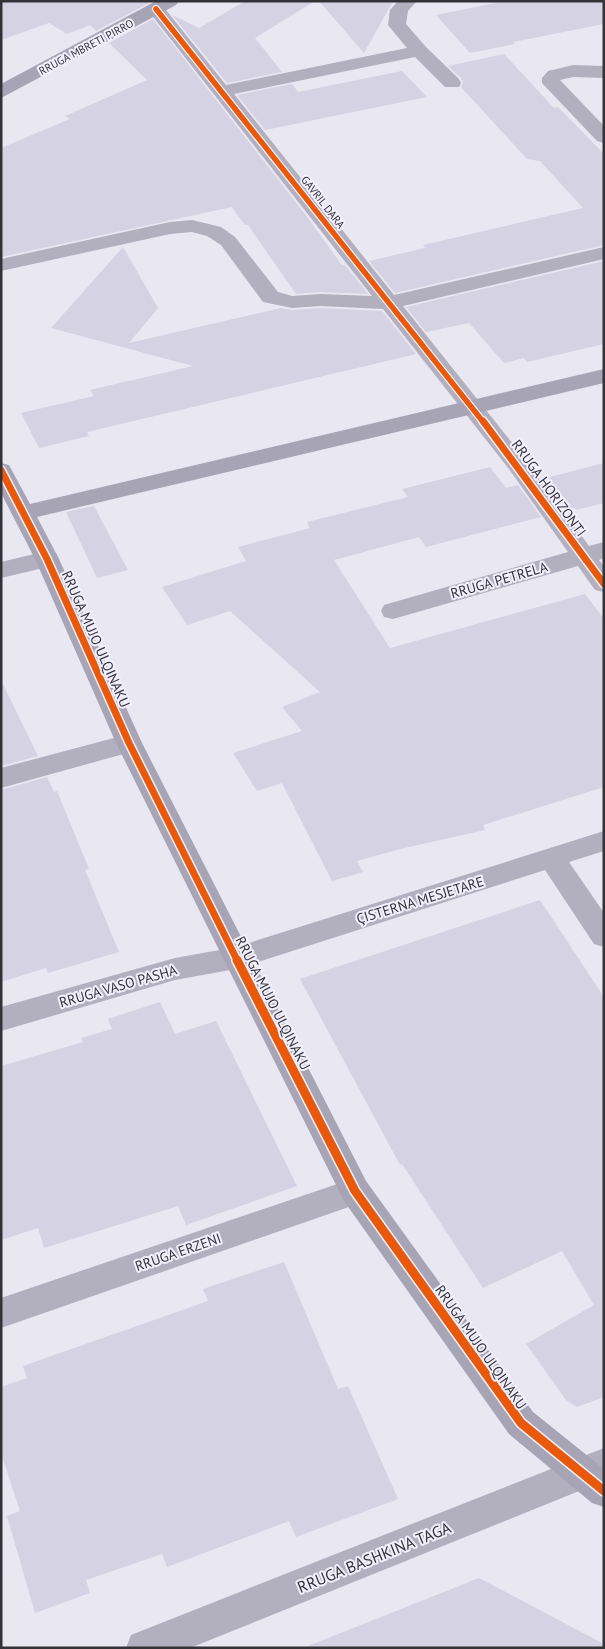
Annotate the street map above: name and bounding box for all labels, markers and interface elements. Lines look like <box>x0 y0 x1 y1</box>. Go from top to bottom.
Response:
street label: RRUGA MBRETI PIRRO <box>36 16 136 78</box>
street label: GAVRIL DARA <box>298 173 348 232</box>
street label: RRUGA HORIZONTI <box>508 436 590 540</box>
street label: RRUGA PETRELA <box>448 557 550 602</box>
street label: RRUGA MUJO ULQINAKU <box>58 568 134 710</box>
street label: ÇISTERNA MESJETARE <box>354 872 486 928</box>
street label: RRUGA MUJO ULQINAKU <box>231 933 315 1073</box>
street label: RRUGA VASO PASHA <box>57 960 180 1011</box>
street label: RRUGA ERZENI <box>133 1229 223 1275</box>
street label: RRUGA MUJO ULQINAKU <box>431 1281 531 1413</box>
street label: RRUGA BASHKINA TAGA <box>294 1517 454 1597</box>

